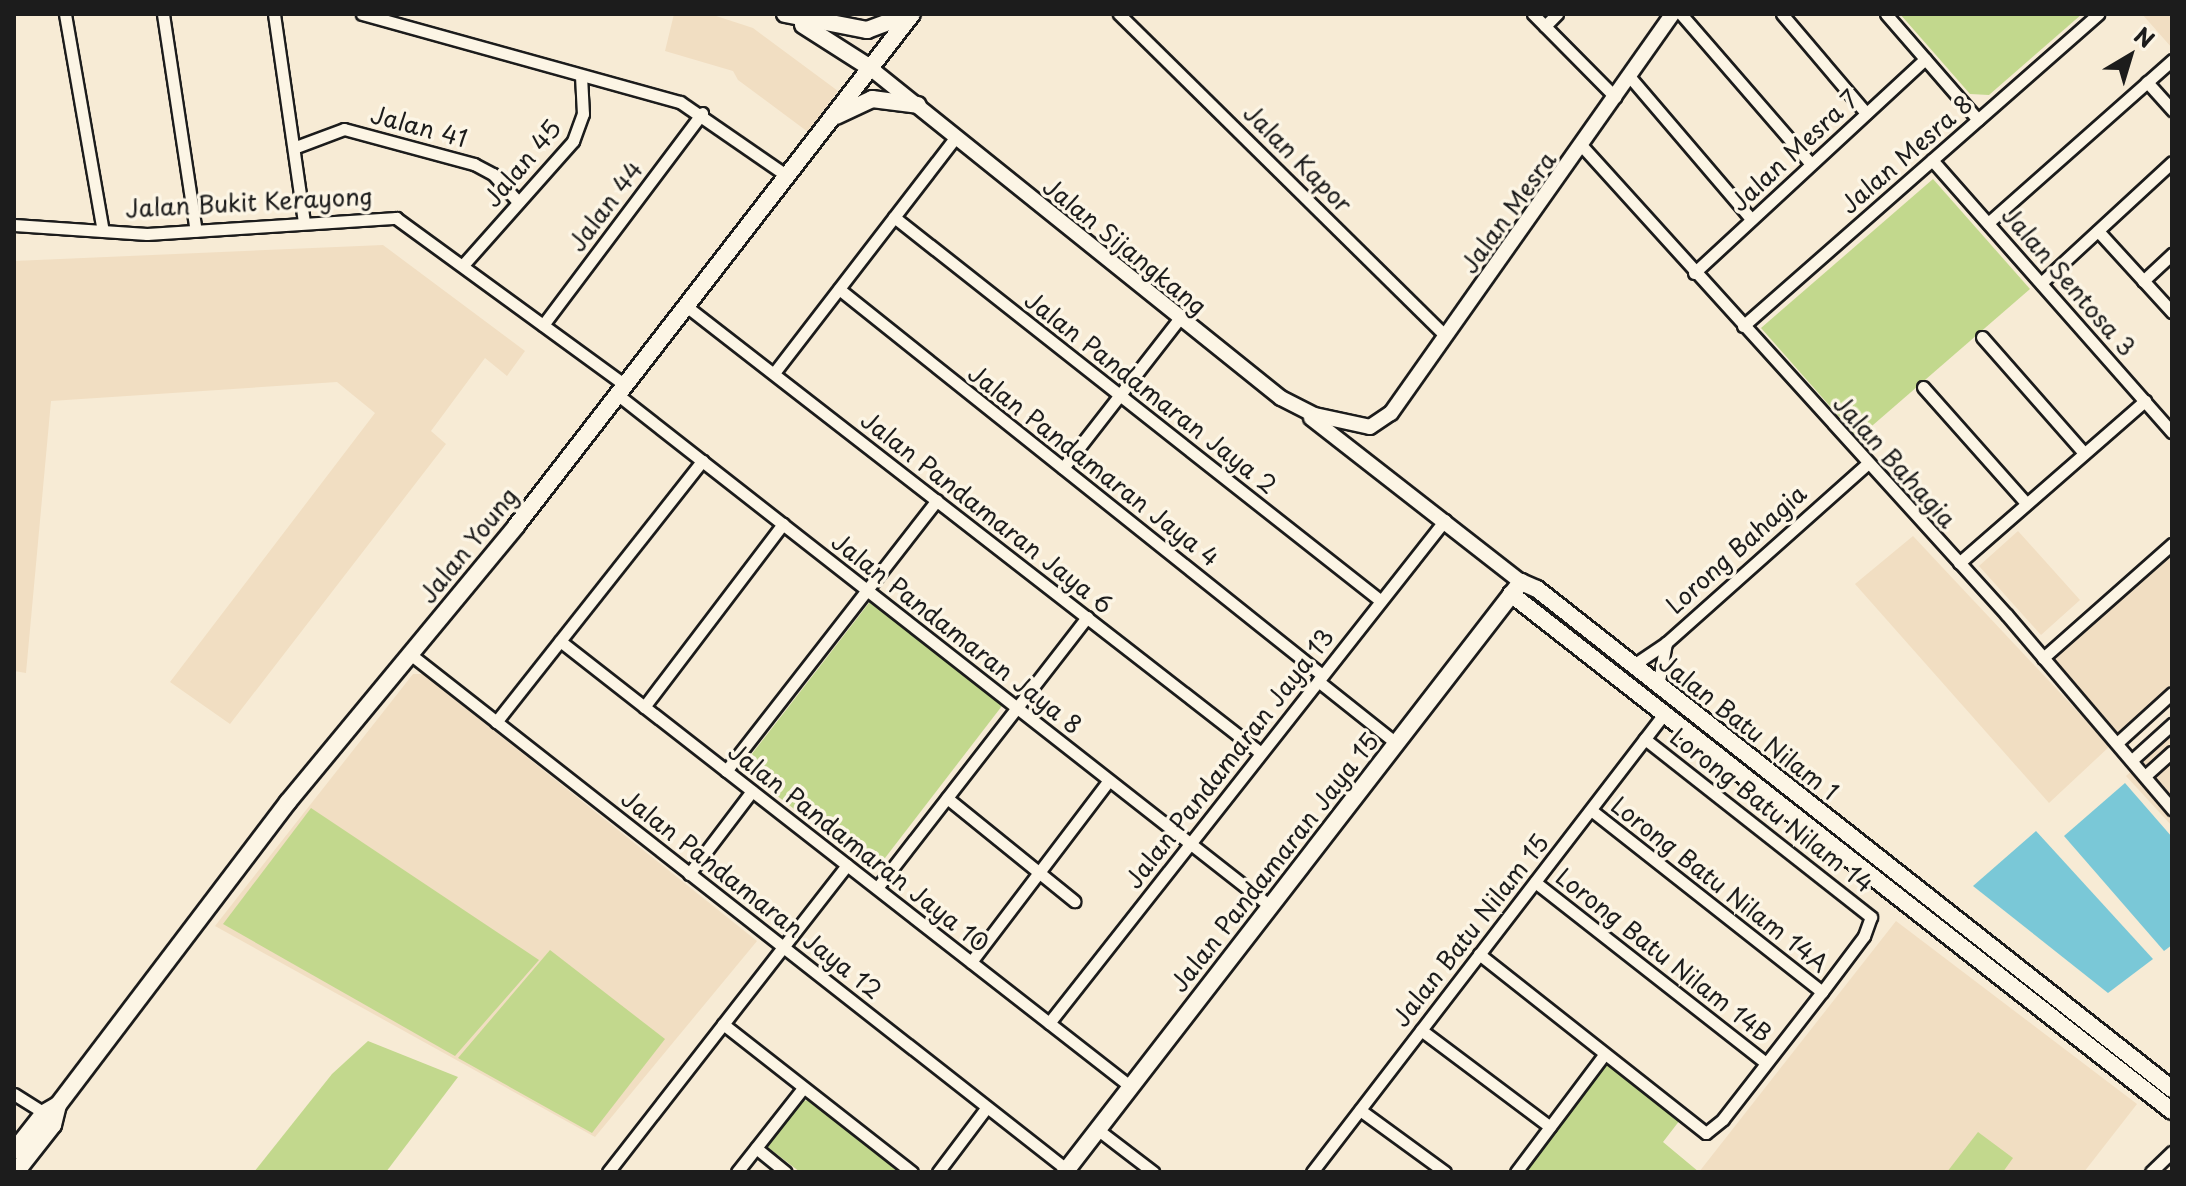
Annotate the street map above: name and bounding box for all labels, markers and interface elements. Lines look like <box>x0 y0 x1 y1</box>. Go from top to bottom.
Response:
north arrow <box>2090 16 2170 96</box>
text: N <box>2128 18 2162 55</box>
street label: Jalan Mesra 7 <box>1723 83 1865 217</box>
street label: Jalan Mesra 8 <box>1833 88 1979 220</box>
street label: Jalan Kapor <box>1237 97 1359 219</box>
street label: Jalan 41 <box>368 99 470 153</box>
street label: Jalan 45 <box>478 114 566 212</box>
street label: Jalan Mesra <box>1454 145 1562 279</box>
street label: Jalan 44 <box>562 156 648 256</box>
street label: Jalan Sijangkang <box>1038 171 1212 321</box>
street label: Jalan Bukit Kerayong <box>123 181 375 223</box>
street label: Jalan Sentosa 3 <box>1996 200 2142 362</box>
street label: Jalan Pandamaran Jaya 2 <box>1020 285 1282 499</box>
street label: Jalan Pandamaran Jaya 4 <box>963 358 1225 572</box>
street label: Jalan Bahagia <box>1828 388 1962 534</box>
street label: Jalan Pandamaran Jaya 6 <box>856 405 1118 619</box>
street label: Lorong Bahagia <box>1659 478 1813 620</box>
street label: Jalan Young <box>413 481 523 609</box>
street label: Jalan Pandamaran Jaya 8 <box>827 527 1087 739</box>
street label: Jalan Pandamaran Jaya 13 <box>1119 623 1339 893</box>
street label: Jalan Batu Nilam 1 <box>1652 647 1846 807</box>
street label: Lorong Batu Nilam 14 <box>1665 722 1879 898</box>
street label: Jalan Pandamaran Jaya 15 <box>1164 727 1384 997</box>
street label: Jalan Pandamaran Jaya 10 <box>723 737 995 957</box>
street label: Jalan Pandamaran Jaya 12 <box>616 784 888 1004</box>
street label: Lorong Batu Nilam 14A <box>1606 790 1834 978</box>
street label: Jalan Batu Nilam 15 <box>1385 827 1555 1033</box>
street label: Lorong Batu Nilam 14B <box>1550 862 1778 1048</box>

